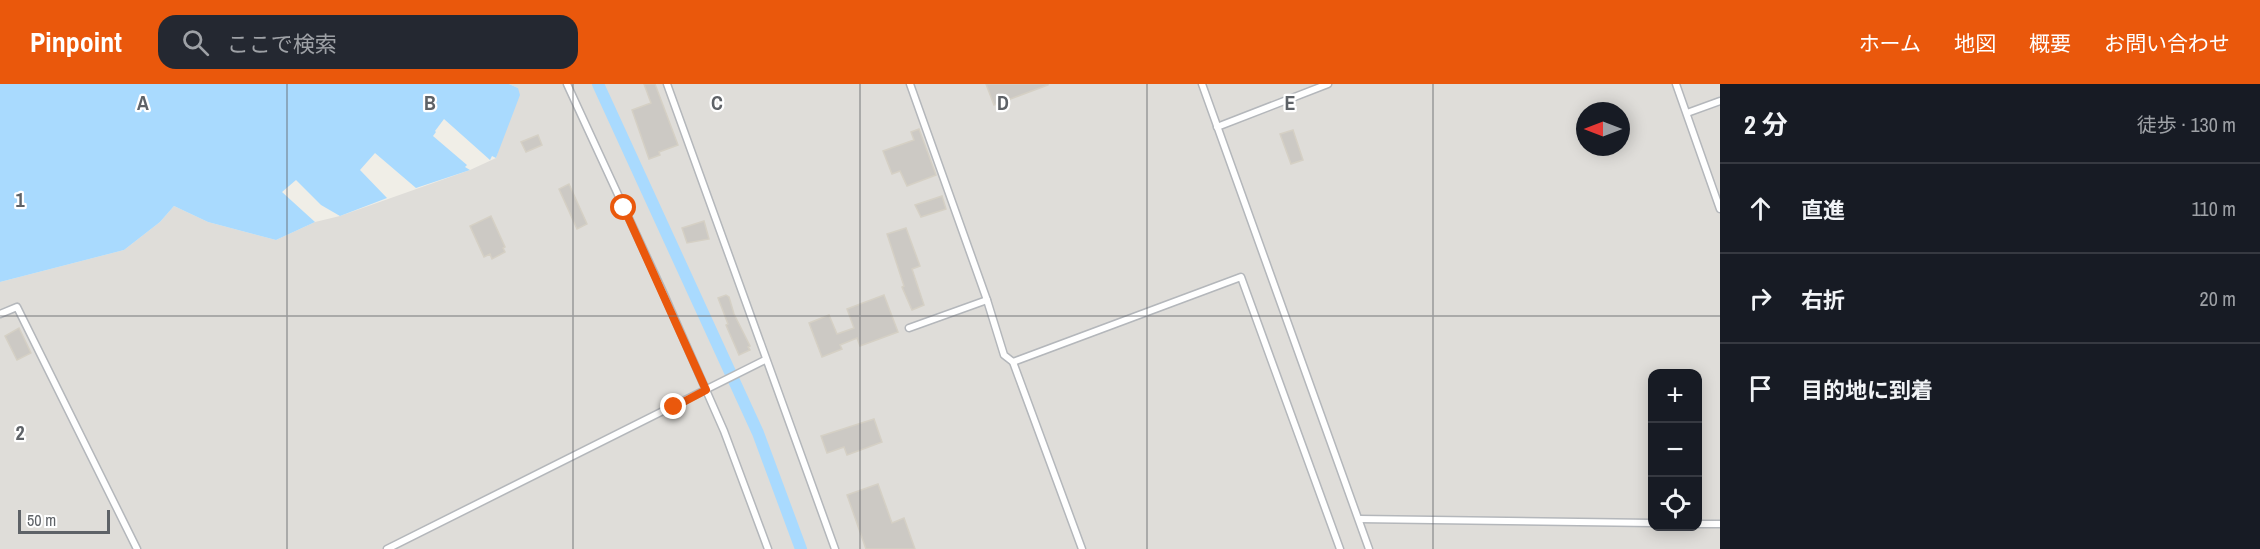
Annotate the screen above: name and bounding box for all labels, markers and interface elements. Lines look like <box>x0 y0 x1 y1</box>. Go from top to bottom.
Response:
search box <box>158 15 578 69</box>
text: Pinpoint <box>30 23 122 61</box>
icon: search <box>179 26 212 59</box>
text: ここで検索 <box>227 29 337 59</box>
text: ホーム <box>1859 29 1921 58</box>
text: 地図 <box>1954 29 1996 58</box>
text: 概要 <box>2029 29 2071 58</box>
text: お問い合わせ <box>2104 29 2230 58</box>
text: A <box>137 89 149 116</box>
text: B <box>424 89 436 116</box>
text: C <box>711 89 723 116</box>
text: D <box>997 89 1009 116</box>
text: E <box>1285 89 1296 116</box>
north arrow <box>1576 102 1630 156</box>
text: 2 分 <box>1744 107 1788 142</box>
text: 徒歩 · 130 m <box>2137 111 2236 138</box>
text: 1 <box>15 186 25 213</box>
icon: ahead <box>1744 192 1777 225</box>
route start <box>610 194 636 220</box>
text: 直進 <box>1801 195 1845 225</box>
text: 110 m <box>2192 195 2236 222</box>
icon: right <box>1744 282 1777 315</box>
text: 右折 <box>1801 285 1845 315</box>
text: 20 m <box>2200 285 2236 312</box>
map controls <box>1648 369 1702 531</box>
button: + <box>1648 369 1702 423</box>
icon: arrive <box>1744 372 1777 405</box>
text: 目的地に到着 <box>1801 375 1933 405</box>
route end <box>660 393 686 419</box>
text: 2 <box>15 419 25 446</box>
button: − <box>1648 423 1702 477</box>
button: locate <box>1648 477 1702 531</box>
scale bar <box>18 507 110 534</box>
text: 50 m <box>27 509 56 531</box>

